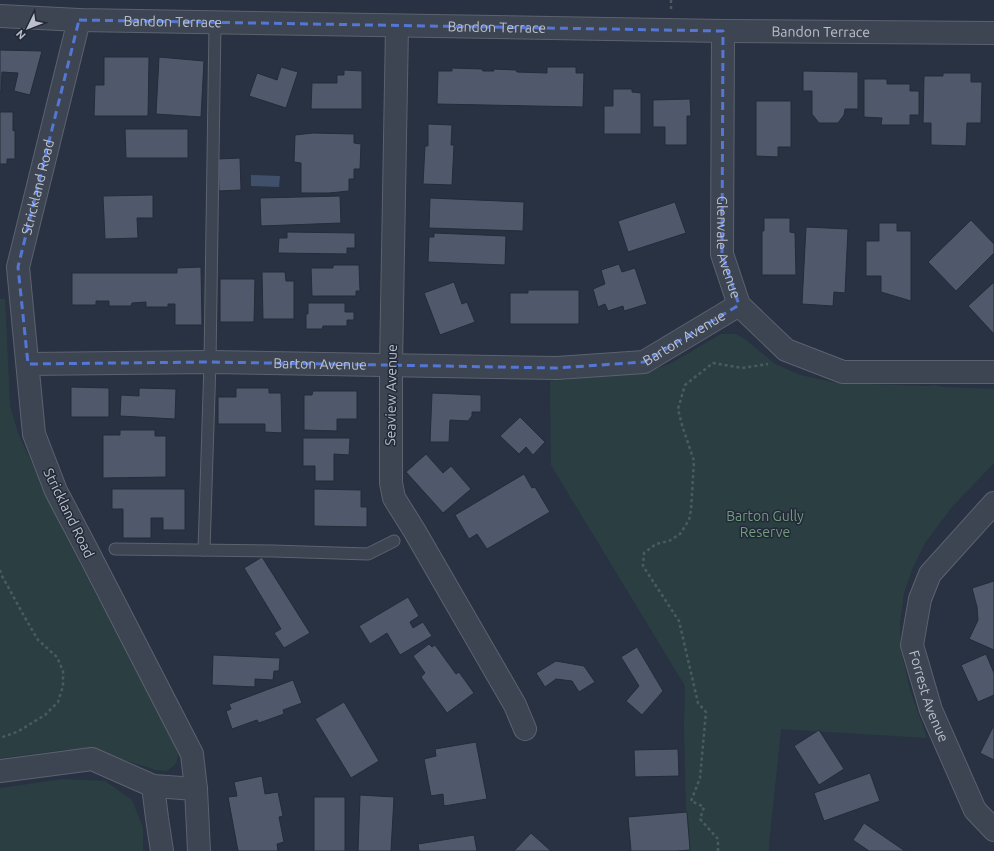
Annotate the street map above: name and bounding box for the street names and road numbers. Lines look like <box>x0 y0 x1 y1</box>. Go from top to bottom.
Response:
street label: Bandon Terrace <box>123 13 222 30</box>
street label: Bandon Terrace <box>447 18 546 36</box>
street label: Bandon Terrace <box>771 23 870 40</box>
street label: Strickland Road <box>18 138 57 237</box>
street label: Glenvale Avenue <box>714 196 744 300</box>
street label: Barton Avenue <box>640 307 728 369</box>
street label: Seaview Avenue <box>382 344 400 446</box>
street label: Barton Avenue <box>273 355 367 373</box>
street label: Strickland Road <box>40 466 98 560</box>
street label: Forrest Avenue <box>906 648 952 744</box>

